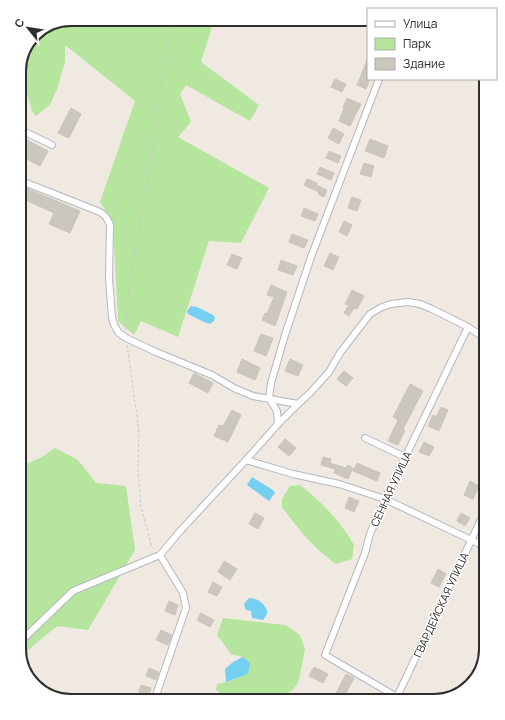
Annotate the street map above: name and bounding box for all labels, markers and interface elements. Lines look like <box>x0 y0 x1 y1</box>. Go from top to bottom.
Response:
north arrow <box>8 8 48 48</box>
legend <box>367 8 497 80</box>
text: С <box>10 15 27 30</box>
text: Улица <box>403 15 437 32</box>
text: Парк <box>403 35 432 52</box>
text: Здание <box>403 55 445 72</box>
street label: СЕННАЯ УЛИЦА <box>367 449 415 529</box>
street label: ГВАРДЕЙСКАЯ УЛИЦА <box>410 550 472 660</box>

